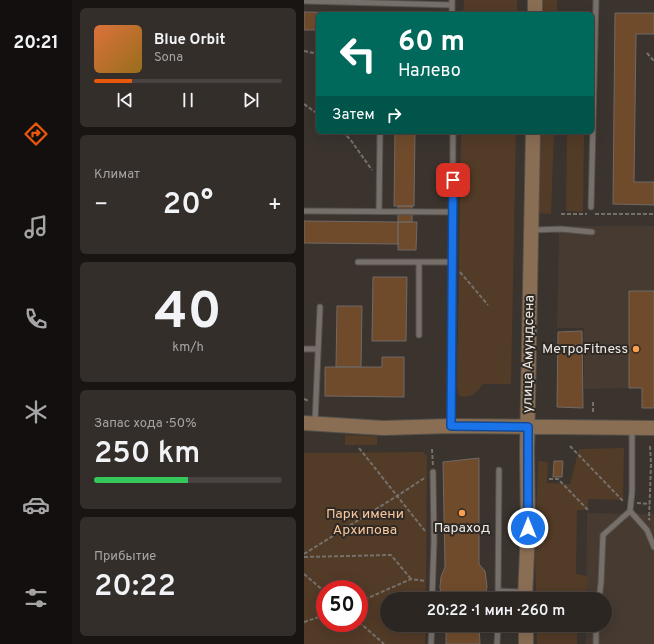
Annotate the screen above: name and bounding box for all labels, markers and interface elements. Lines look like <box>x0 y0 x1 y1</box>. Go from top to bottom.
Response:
text: 60 m <box>398 25 465 61</box>
icon: left <box>332 28 384 80</box>
text: Blue Orbit <box>154 31 225 50</box>
text: 20:21 <box>13 32 59 55</box>
text: Sona <box>154 50 183 66</box>
text: Налево <box>398 60 461 83</box>
icon: previous <box>114 89 136 111</box>
icon: pause <box>177 89 199 111</box>
icon: next <box>240 89 262 111</box>
icon: right <box>383 104 405 126</box>
text: Затем <box>332 106 375 125</box>
icon: directions <box>22 120 50 148</box>
pin <box>436 163 470 197</box>
text: Климат <box>94 167 140 183</box>
icon: arrive <box>442 169 464 191</box>
text: 20° <box>163 187 213 224</box>
text: − <box>94 192 108 219</box>
text: + <box>268 192 282 219</box>
icon: music <box>22 213 50 241</box>
text: 40 <box>154 281 222 347</box>
street label: улица Амундсена <box>519 295 539 413</box>
icon: phone <box>22 305 50 333</box>
text: km/h <box>172 340 204 356</box>
place label: МетроFitness <box>542 341 628 358</box>
marker: МетроFitness <box>631 344 641 354</box>
icon: climate <box>22 398 50 426</box>
text: Запас хода · 50% <box>94 416 197 432</box>
text: 250 km <box>94 436 200 473</box>
icon: car <box>22 491 50 519</box>
park label: Парк имени Архипова <box>326 506 404 539</box>
position arrow <box>507 507 549 549</box>
marker: Параход <box>457 508 467 518</box>
place label: Параход <box>434 520 490 537</box>
text: Прибытие <box>94 549 156 565</box>
text: 20:22 <box>94 569 176 606</box>
speed limit sign: 50 <box>316 580 368 632</box>
icon: filters <box>22 584 50 612</box>
text: 20:22 · 1 мин · 260 m <box>427 602 565 621</box>

